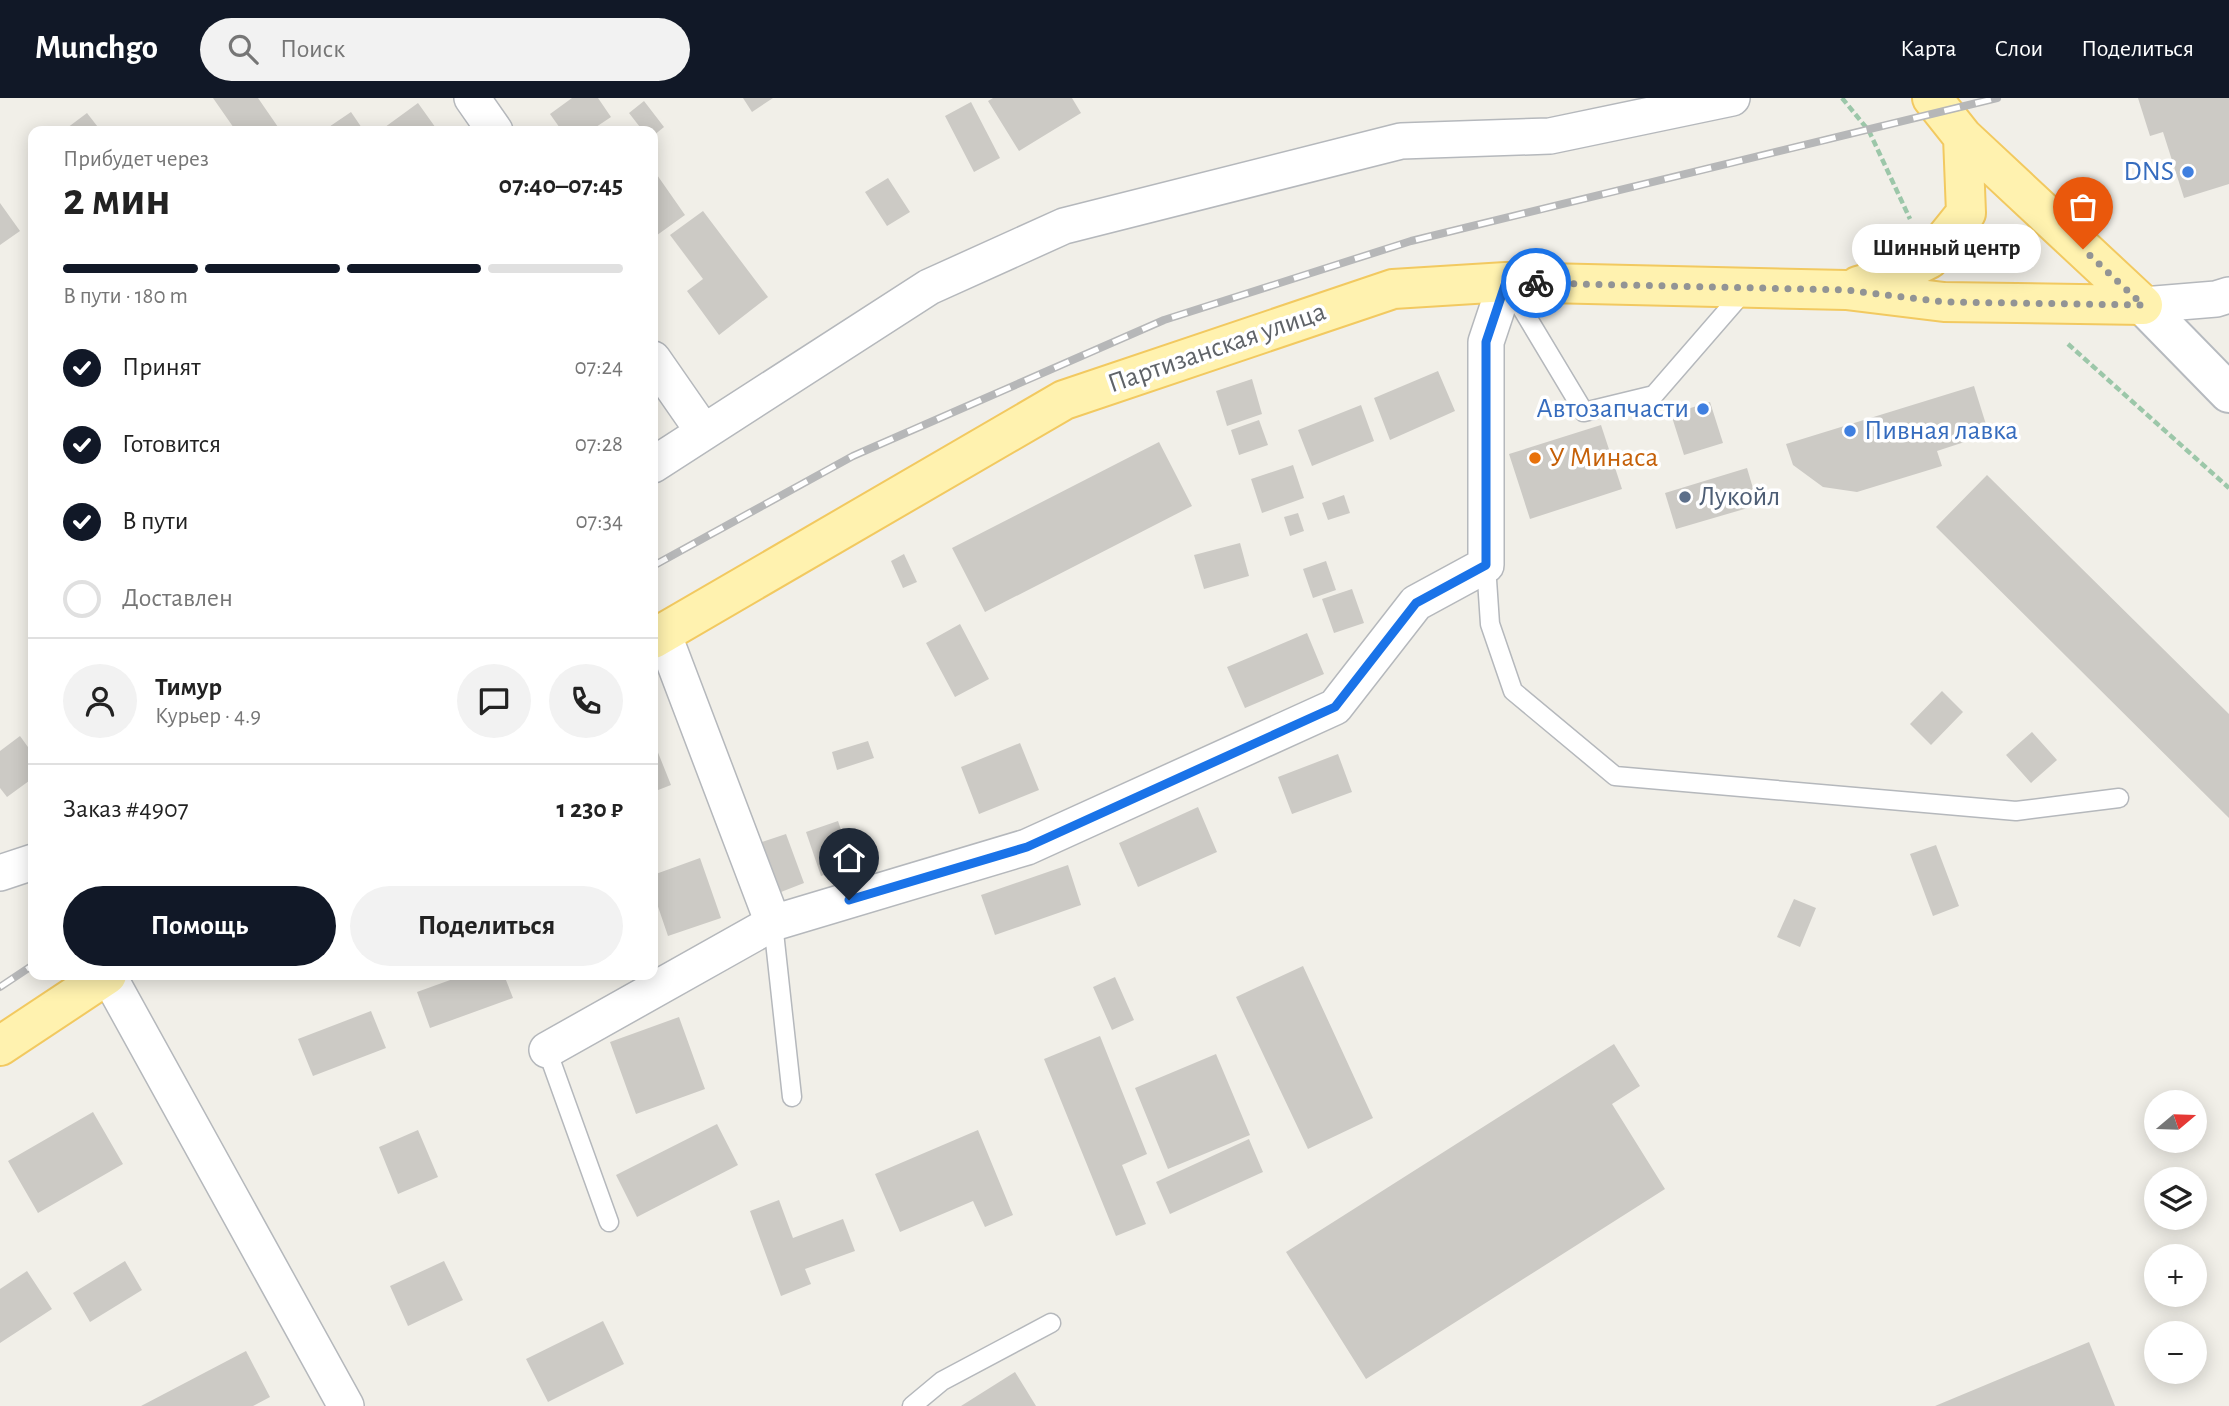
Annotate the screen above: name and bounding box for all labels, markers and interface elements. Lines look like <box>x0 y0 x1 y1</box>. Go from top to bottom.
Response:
search box <box>200 18 690 81</box>
icon: search <box>224 30 262 68</box>
text: Munchgo <box>35 32 158 65</box>
text: Поиск <box>280 36 345 62</box>
text: Карта <box>1900 37 1956 61</box>
text: Слои <box>1994 37 2043 61</box>
text: Поделиться <box>2081 37 2194 61</box>
text: Прибудет через <box>63 148 209 171</box>
place label: DNS <box>2124 158 2174 186</box>
marker: DNS <box>2180 164 2196 180</box>
text: 07:40–07:45 <box>499 172 623 198</box>
text: 2 мин <box>63 177 171 223</box>
pin <box>2053 177 2113 249</box>
icon: bag <box>2064 188 2102 226</box>
callout: Шинный центр <box>1852 225 2041 274</box>
text: Шинный центр <box>1872 237 2021 260</box>
courier <box>1501 248 1571 318</box>
icon: bike <box>1517 264 1555 302</box>
text: В пути · 180 m <box>63 285 188 308</box>
street label: Партизанская улица <box>1104 298 1330 398</box>
icon: check <box>63 349 101 387</box>
text: Принят <box>122 354 201 380</box>
text: 07:24 <box>574 356 623 379</box>
place label: Автозапчасти <box>1536 395 1689 423</box>
marker: Автозапчасти <box>1695 401 1711 417</box>
place label: Пивная лавка <box>1864 417 2018 445</box>
marker: Пивная лавка <box>1842 423 1858 439</box>
icon: check <box>63 426 101 464</box>
text: Готовится <box>122 431 221 457</box>
text: 07:28 <box>575 433 623 456</box>
place label: У Минаса <box>1549 444 1658 472</box>
marker: У Минаса <box>1527 450 1543 466</box>
place label: Лукойл <box>1699 483 1780 511</box>
marker: Лукойл <box>1677 489 1693 505</box>
icon: check <box>63 503 101 541</box>
text: В пути <box>122 508 188 534</box>
text: 07:34 <box>575 510 623 533</box>
text: Доставлен <box>122 585 233 611</box>
button: person <box>63 664 137 738</box>
button: chat <box>457 664 531 738</box>
button: phone <box>549 664 623 738</box>
text: Тимур <box>155 674 222 700</box>
text: Курьер · 4.9 <box>155 705 261 728</box>
text: Заказ #4907 <box>63 796 189 822</box>
text: 1 230 ₽ <box>557 796 623 822</box>
pin <box>819 828 879 900</box>
icon: home <box>830 839 868 877</box>
button: Помощь <box>63 886 336 966</box>
button: Поделиться <box>350 886 623 966</box>
north arrow <box>2144 1090 2207 1153</box>
map controls <box>2144 1090 2207 1384</box>
button: layers <box>2144 1167 2207 1230</box>
button: + <box>2144 1244 2207 1307</box>
button: − <box>2144 1321 2207 1384</box>

